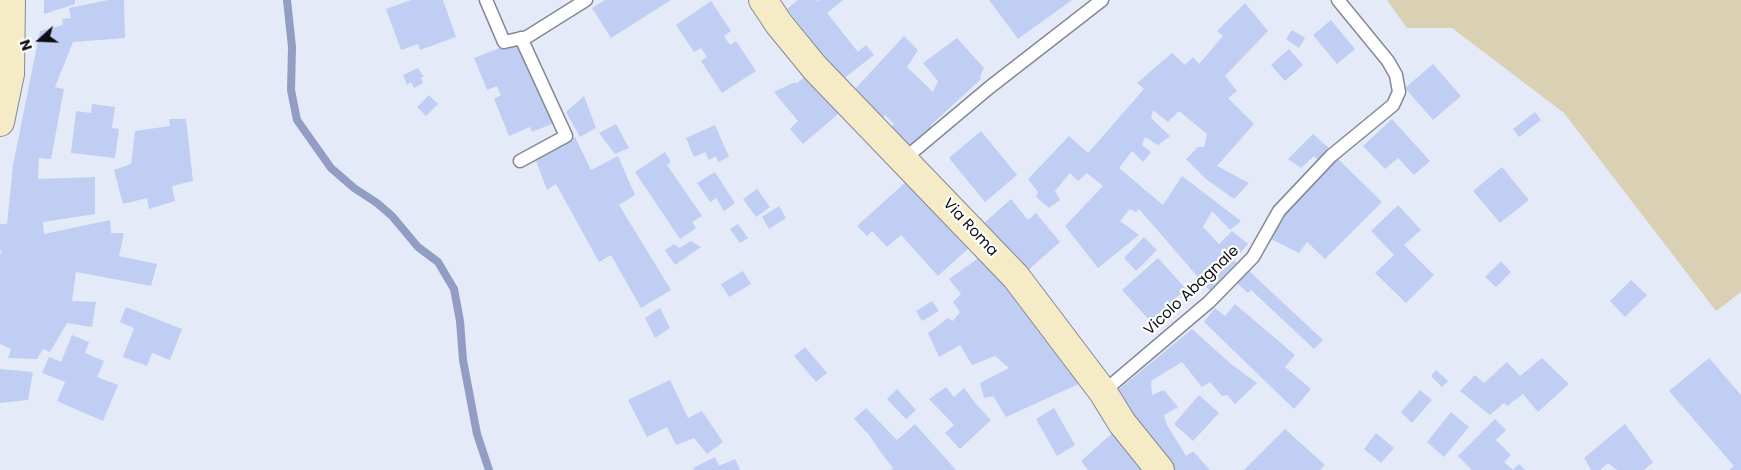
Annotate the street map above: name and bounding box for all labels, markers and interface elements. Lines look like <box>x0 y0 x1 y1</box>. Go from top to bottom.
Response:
north arrow <box>15 15 65 65</box>
text: N <box>15 37 37 53</box>
street label: Via Roma <box>939 195 1001 261</box>
street label: Vicolo Abagnale <box>1141 242 1243 340</box>

